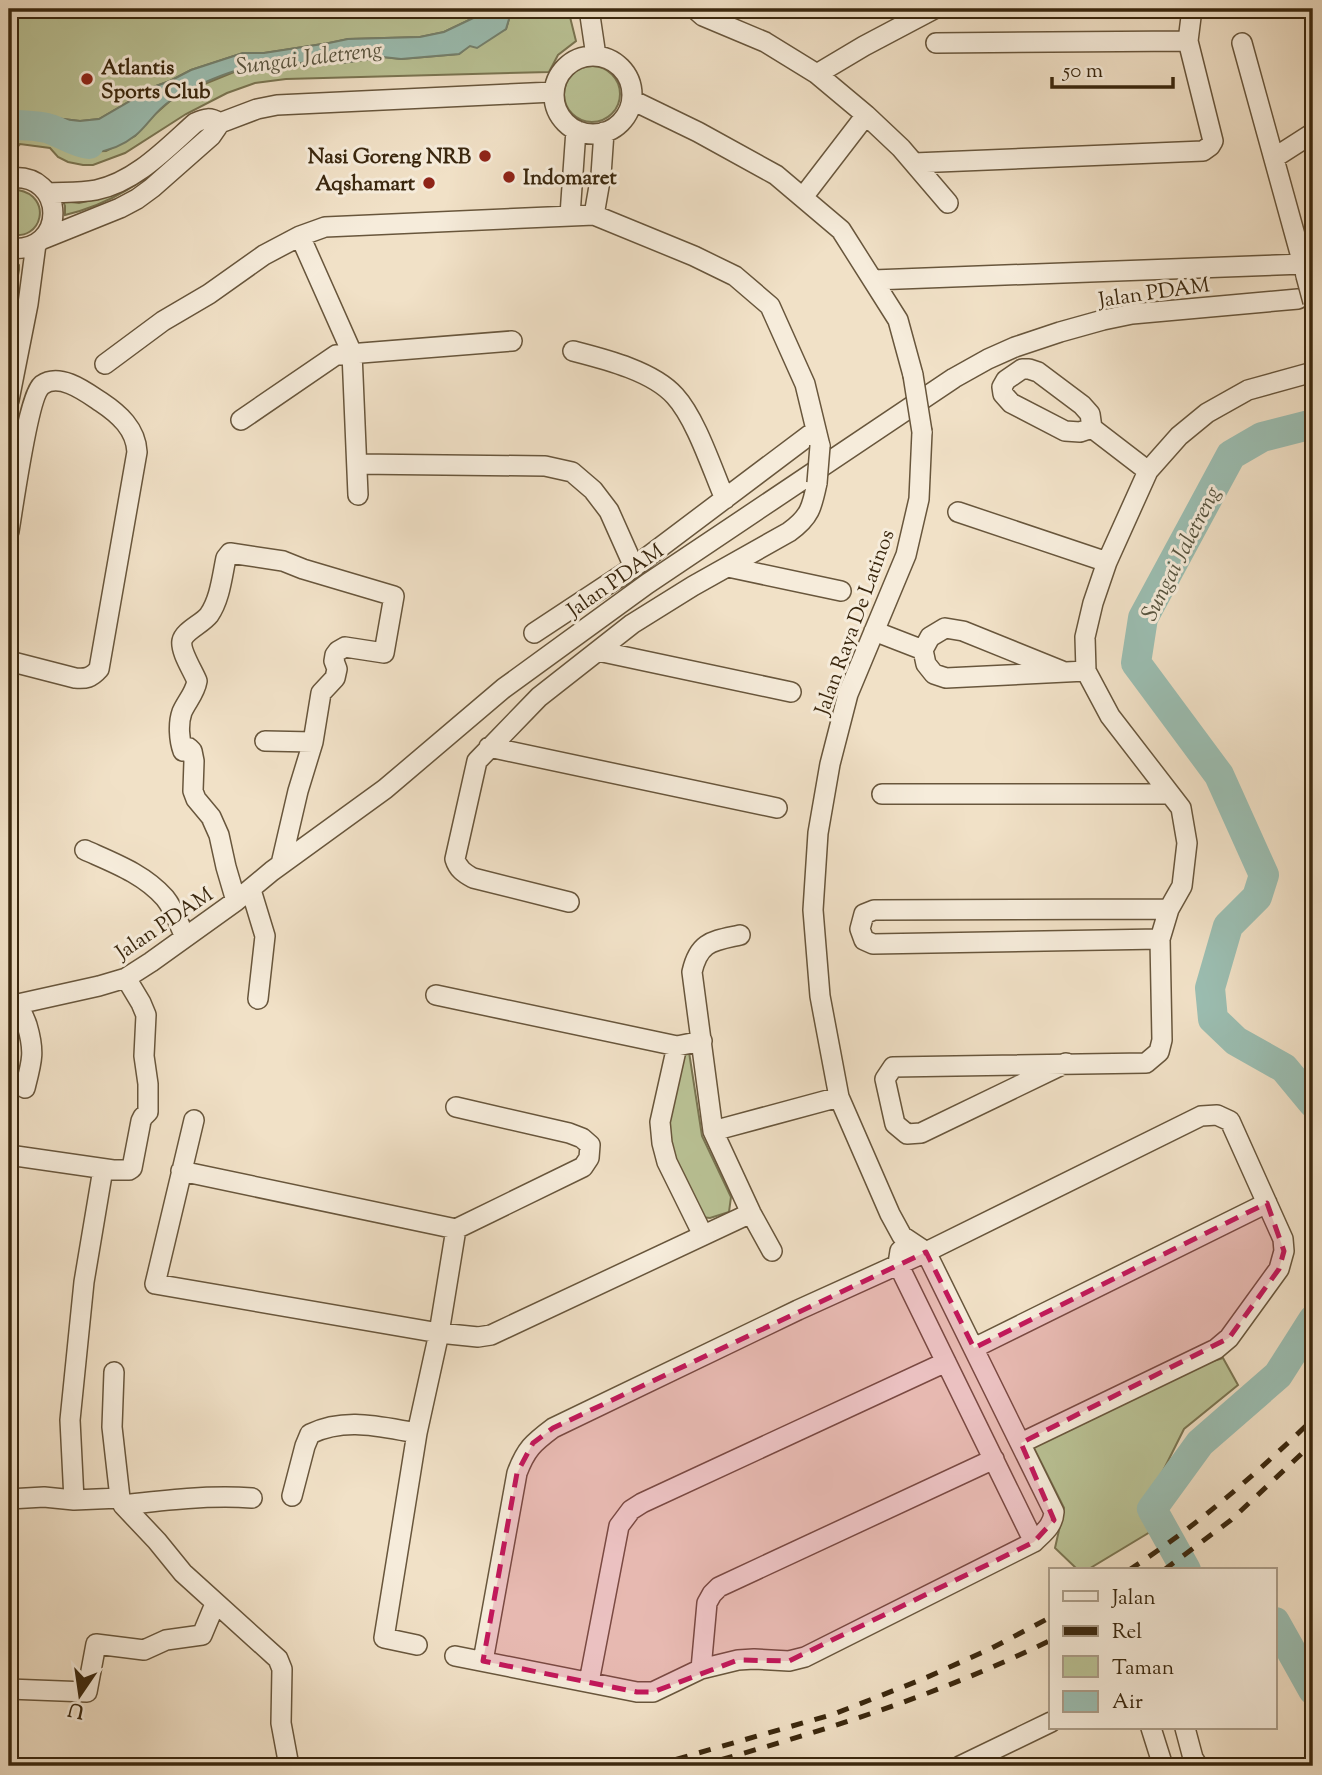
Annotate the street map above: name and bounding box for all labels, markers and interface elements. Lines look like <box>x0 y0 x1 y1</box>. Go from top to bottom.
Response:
water label: Sungai Jaletreng <box>234 34 384 85</box>
scale bar <box>1052 46 1173 90</box>
place label: Atlantis Sports Club <box>101 54 211 108</box>
text: 50 m <box>1062 57 1103 87</box>
marker: Atlantis Sports Club <box>79 71 95 87</box>
place label: Nasi Goreng NRB <box>308 143 472 173</box>
marker: Nasi Goreng NRB <box>477 148 493 164</box>
place label: Indomaret <box>523 164 618 194</box>
marker: Indomaret <box>501 169 517 185</box>
place label: Aqshamart <box>315 170 416 200</box>
marker: Aqshamart <box>421 175 437 191</box>
street label: Jalan PDAM <box>1096 271 1212 317</box>
water label: Sungai Jaletreng <box>1134 481 1230 627</box>
street label: Jalan Raya De Latinos <box>808 526 903 721</box>
street label: Jalan PDAM <box>561 537 671 627</box>
street label: Jalan PDAM <box>109 881 220 969</box>
legend <box>1049 1568 1276 1730</box>
text: Jalan <box>1111 1584 1156 1614</box>
text: Rel <box>1112 1618 1142 1648</box>
text: Taman <box>1112 1654 1174 1684</box>
north arrow <box>46 1660 116 1730</box>
text: Air <box>1112 1688 1143 1718</box>
text: U <box>66 1694 87 1724</box>

